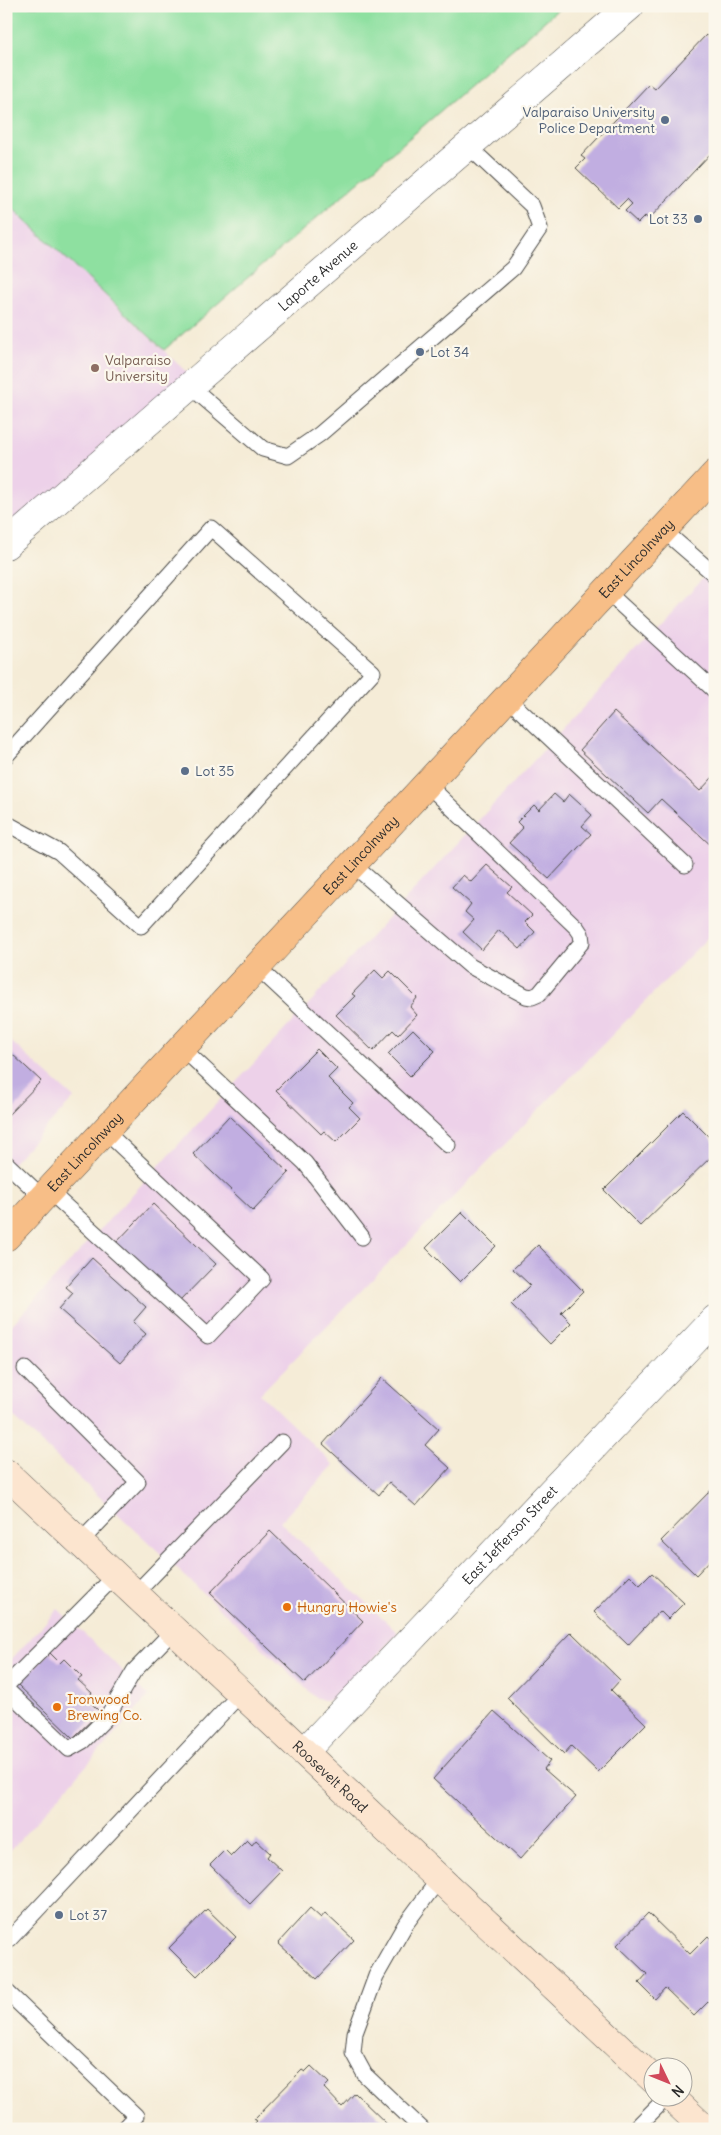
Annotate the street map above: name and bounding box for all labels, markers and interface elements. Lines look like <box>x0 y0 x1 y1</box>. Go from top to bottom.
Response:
place label: Valparaiso University Police Department <box>523 103 655 137</box>
marker: Valparaiso University Police Department <box>659 114 671 126</box>
place label: Lot 33 <box>649 210 688 228</box>
marker: Lot 33 <box>692 213 704 225</box>
street label: Laporte Avenue <box>274 236 361 315</box>
place label: Lot 34 <box>430 343 469 361</box>
marker: Lot 34 <box>414 346 426 358</box>
place label: Valparaiso University <box>105 351 171 385</box>
marker: Valparaiso University <box>89 362 101 374</box>
street label: East Lincolnway <box>595 515 678 602</box>
place label: Lot 35 <box>195 762 234 780</box>
marker: Lot 35 <box>179 765 191 777</box>
street label: East Lincolnway <box>319 812 402 899</box>
street label: East Lincolnway <box>44 1108 126 1196</box>
street label: East Jefferson Street <box>458 1481 561 1589</box>
place label: Hungry Howie's <box>297 1598 397 1616</box>
marker: Hungry Howie's <box>281 1601 293 1613</box>
place label: Ironwood Brewing Co. <box>67 1690 142 1724</box>
marker: Ironwood Brewing Co. <box>51 1701 63 1713</box>
street label: Roosevelt Road <box>289 1737 372 1816</box>
place label: Lot 37 <box>69 1906 107 1924</box>
marker: Lot 37 <box>53 1909 65 1921</box>
north arrow <box>644 2058 694 2108</box>
text: N <box>668 2081 687 2101</box>

